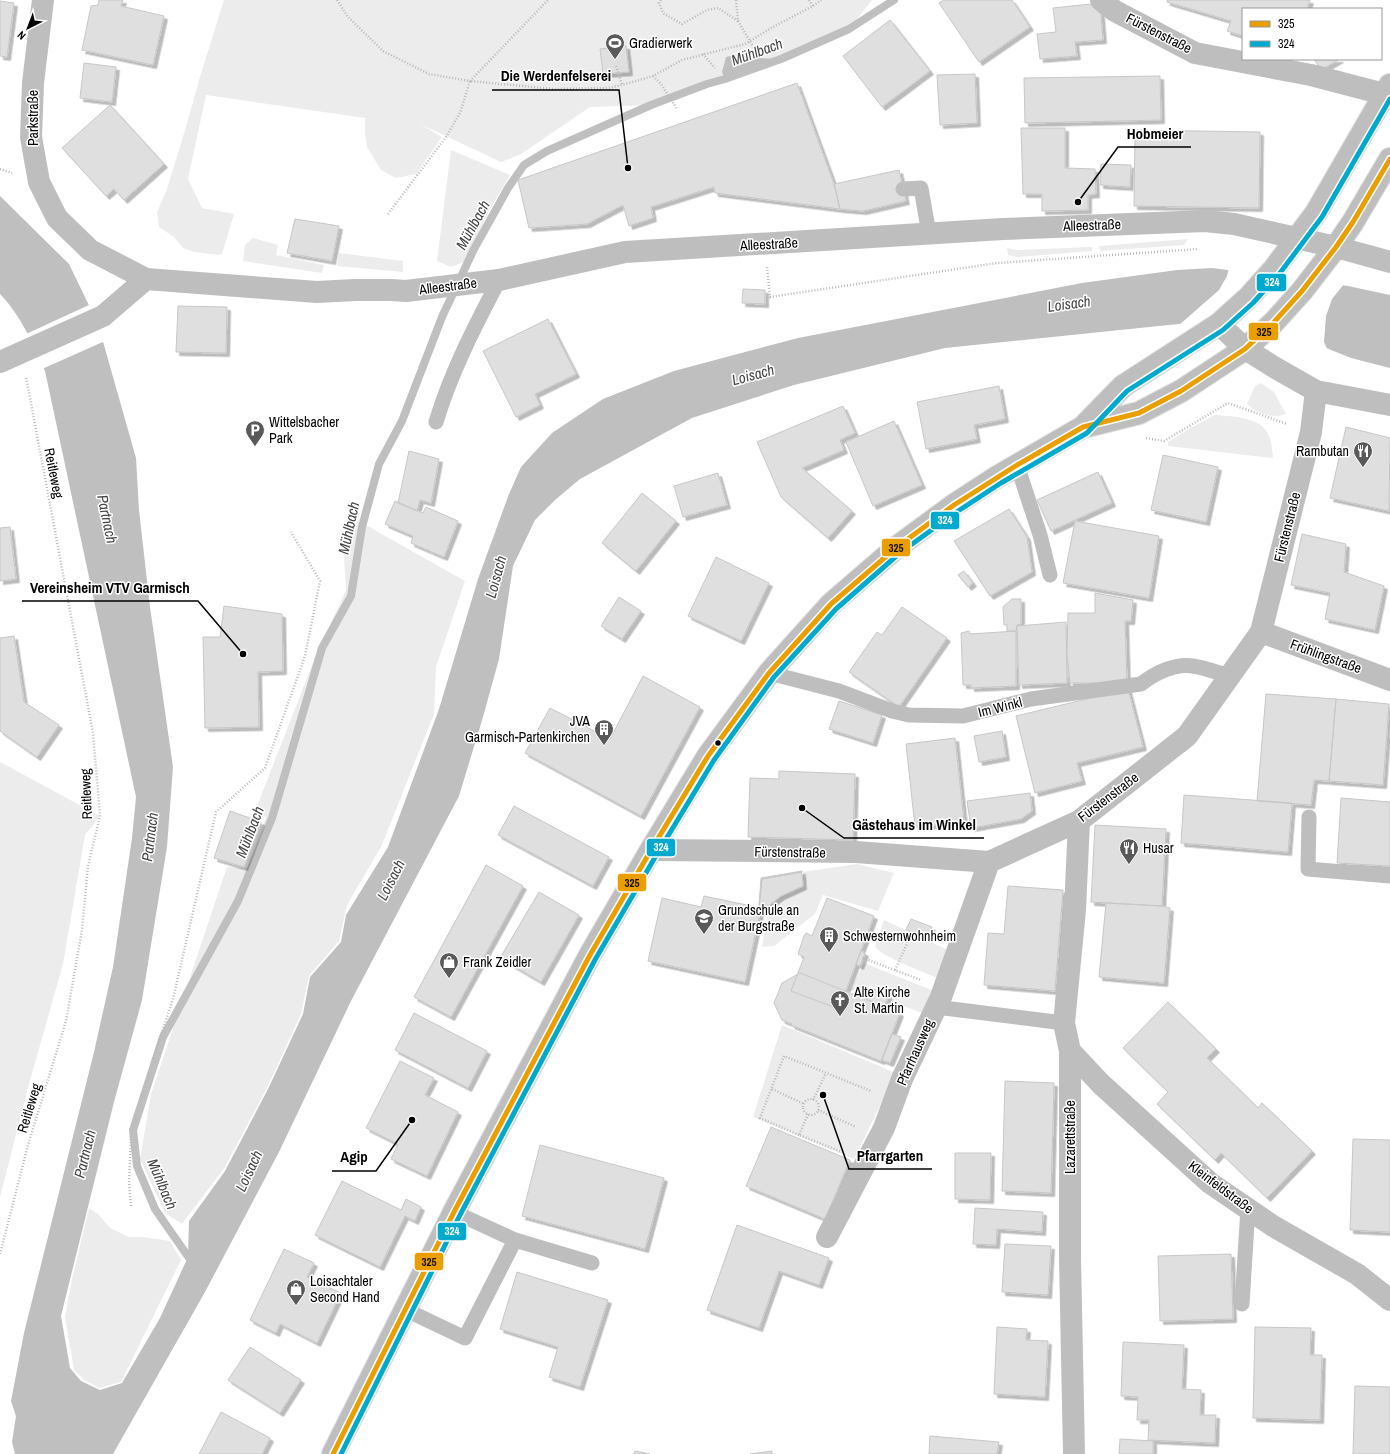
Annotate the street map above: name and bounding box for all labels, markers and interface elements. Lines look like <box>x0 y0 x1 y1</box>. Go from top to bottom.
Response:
north arrow <box>8 8 48 48</box>
legend <box>1242 8 1382 60</box>
street label: Fürstenstraße <box>1123 9 1195 57</box>
text: 325 <box>1278 16 1295 32</box>
text: N <box>14 28 28 43</box>
sports icon: Gradierwerk <box>604 32 626 60</box>
water label: Mühlbach <box>728 32 786 71</box>
place label: Gradierwerk <box>629 34 692 52</box>
text: 324 <box>1278 36 1295 52</box>
callout: Die Werdenfelserei <box>492 63 619 90</box>
text: Die Werdenfelserei <box>501 65 611 86</box>
street label: Parkstraße <box>24 90 42 146</box>
callout: Hobmeier <box>1118 120 1191 147</box>
text: Hobmeier <box>1127 123 1184 144</box>
water label: Mühlbach <box>450 196 495 253</box>
street label: Alleestraße <box>1062 215 1121 235</box>
street label: Alleestraße <box>739 233 798 255</box>
line badge: 324 <box>1256 273 1287 292</box>
street label: Alleestraße <box>417 274 478 299</box>
text: 324 <box>1264 275 1280 289</box>
water label: Loisach <box>1046 290 1092 317</box>
line badge: 325 <box>1248 322 1279 341</box>
text: 325 <box>1256 325 1272 339</box>
water label: Loisach <box>729 359 777 390</box>
place label: Wittelsbacher Park <box>269 413 339 447</box>
parking icon: Wittelsbacher Park <box>244 419 266 447</box>
restaurant icon: Rambutan <box>1352 440 1374 468</box>
place label: Rambutan <box>1296 442 1349 460</box>
street label: Reitleweg <box>40 446 68 500</box>
street label: Fürstenstraße <box>1270 490 1304 564</box>
water label: Partnach <box>92 493 123 545</box>
water label: Mühlbach <box>333 499 364 556</box>
line badge: 324 <box>930 511 960 530</box>
text: 324 <box>937 513 953 527</box>
line badge: 325 <box>881 538 911 557</box>
text: 325 <box>888 541 904 555</box>
water label: Loisach <box>480 553 511 600</box>
callout: Vereinsheim VTV Garmisch <box>22 574 198 601</box>
text: Vereinsheim VTV Garmisch <box>30 577 190 598</box>
street label: Frühlingstraße <box>1288 635 1364 677</box>
street label: Im Winkl <box>976 693 1024 721</box>
place label: JVA Garmisch-Partenkirchen <box>465 712 590 746</box>
building icon: JVA Garmisch-Partenkirchen <box>593 718 615 746</box>
unlabelled marker <box>713 738 723 748</box>
street label: Reitleweg <box>76 768 96 820</box>
street label: Fürstenstraße <box>1074 768 1142 826</box>
water label: Mühlbach <box>230 803 269 860</box>
water label: Partnach <box>136 811 163 863</box>
callout: Gästehaus im Winkel <box>844 811 984 838</box>
text: Gästehaus im Winkel <box>852 814 976 835</box>
restaurant icon: Husar <box>1118 837 1140 865</box>
line badge: 324 <box>646 838 676 857</box>
place label: Husar <box>1143 839 1174 857</box>
text: 324 <box>653 840 669 854</box>
street label: Fürstenstraße <box>754 842 826 862</box>
water label: Loisach <box>371 856 410 904</box>
line badge: 325 <box>617 873 647 892</box>
text: 325 <box>624 876 640 890</box>
place label: Grundschule an der Burgstraße <box>718 901 799 935</box>
school or university icon: Grundschule an der Burgstraße <box>693 907 715 935</box>
building icon: Schwesternwohnheim <box>818 925 840 953</box>
place label: Schwesternwohnheim <box>843 927 956 945</box>
shop icon: Frank Zeidler <box>438 951 460 979</box>
place label: Frank Zeidler <box>463 953 531 971</box>
place label: Alte Kirche St. Martin <box>853 983 910 1017</box>
church icon: Alte Kirche St. Martin <box>829 989 851 1017</box>
street label: Pfarrhausweg <box>892 1015 938 1088</box>
street label: Reitleweg <box>13 1080 45 1135</box>
street label: Lazarettstraße <box>1061 1100 1079 1174</box>
water label: Partnach <box>68 1127 101 1180</box>
callout: Pfarrgarten <box>849 1142 932 1169</box>
callout: Agip <box>332 1144 376 1171</box>
text: Pfarrgarten <box>857 1145 923 1166</box>
text: Agip <box>340 1146 368 1167</box>
water label: Loisach <box>230 1147 267 1195</box>
water label: Mühlbach <box>142 1155 183 1213</box>
street label: Kleinfeldstraße <box>1185 1157 1257 1217</box>
line badge: 324 <box>437 1222 467 1241</box>
text: 324 <box>444 1224 460 1238</box>
line badge: 325 <box>414 1252 444 1271</box>
text: 325 <box>421 1255 437 1269</box>
place label: Loisachtaler Second Hand <box>310 1272 380 1306</box>
shop icon: Loisachtaler Second Hand <box>285 1278 307 1306</box>

